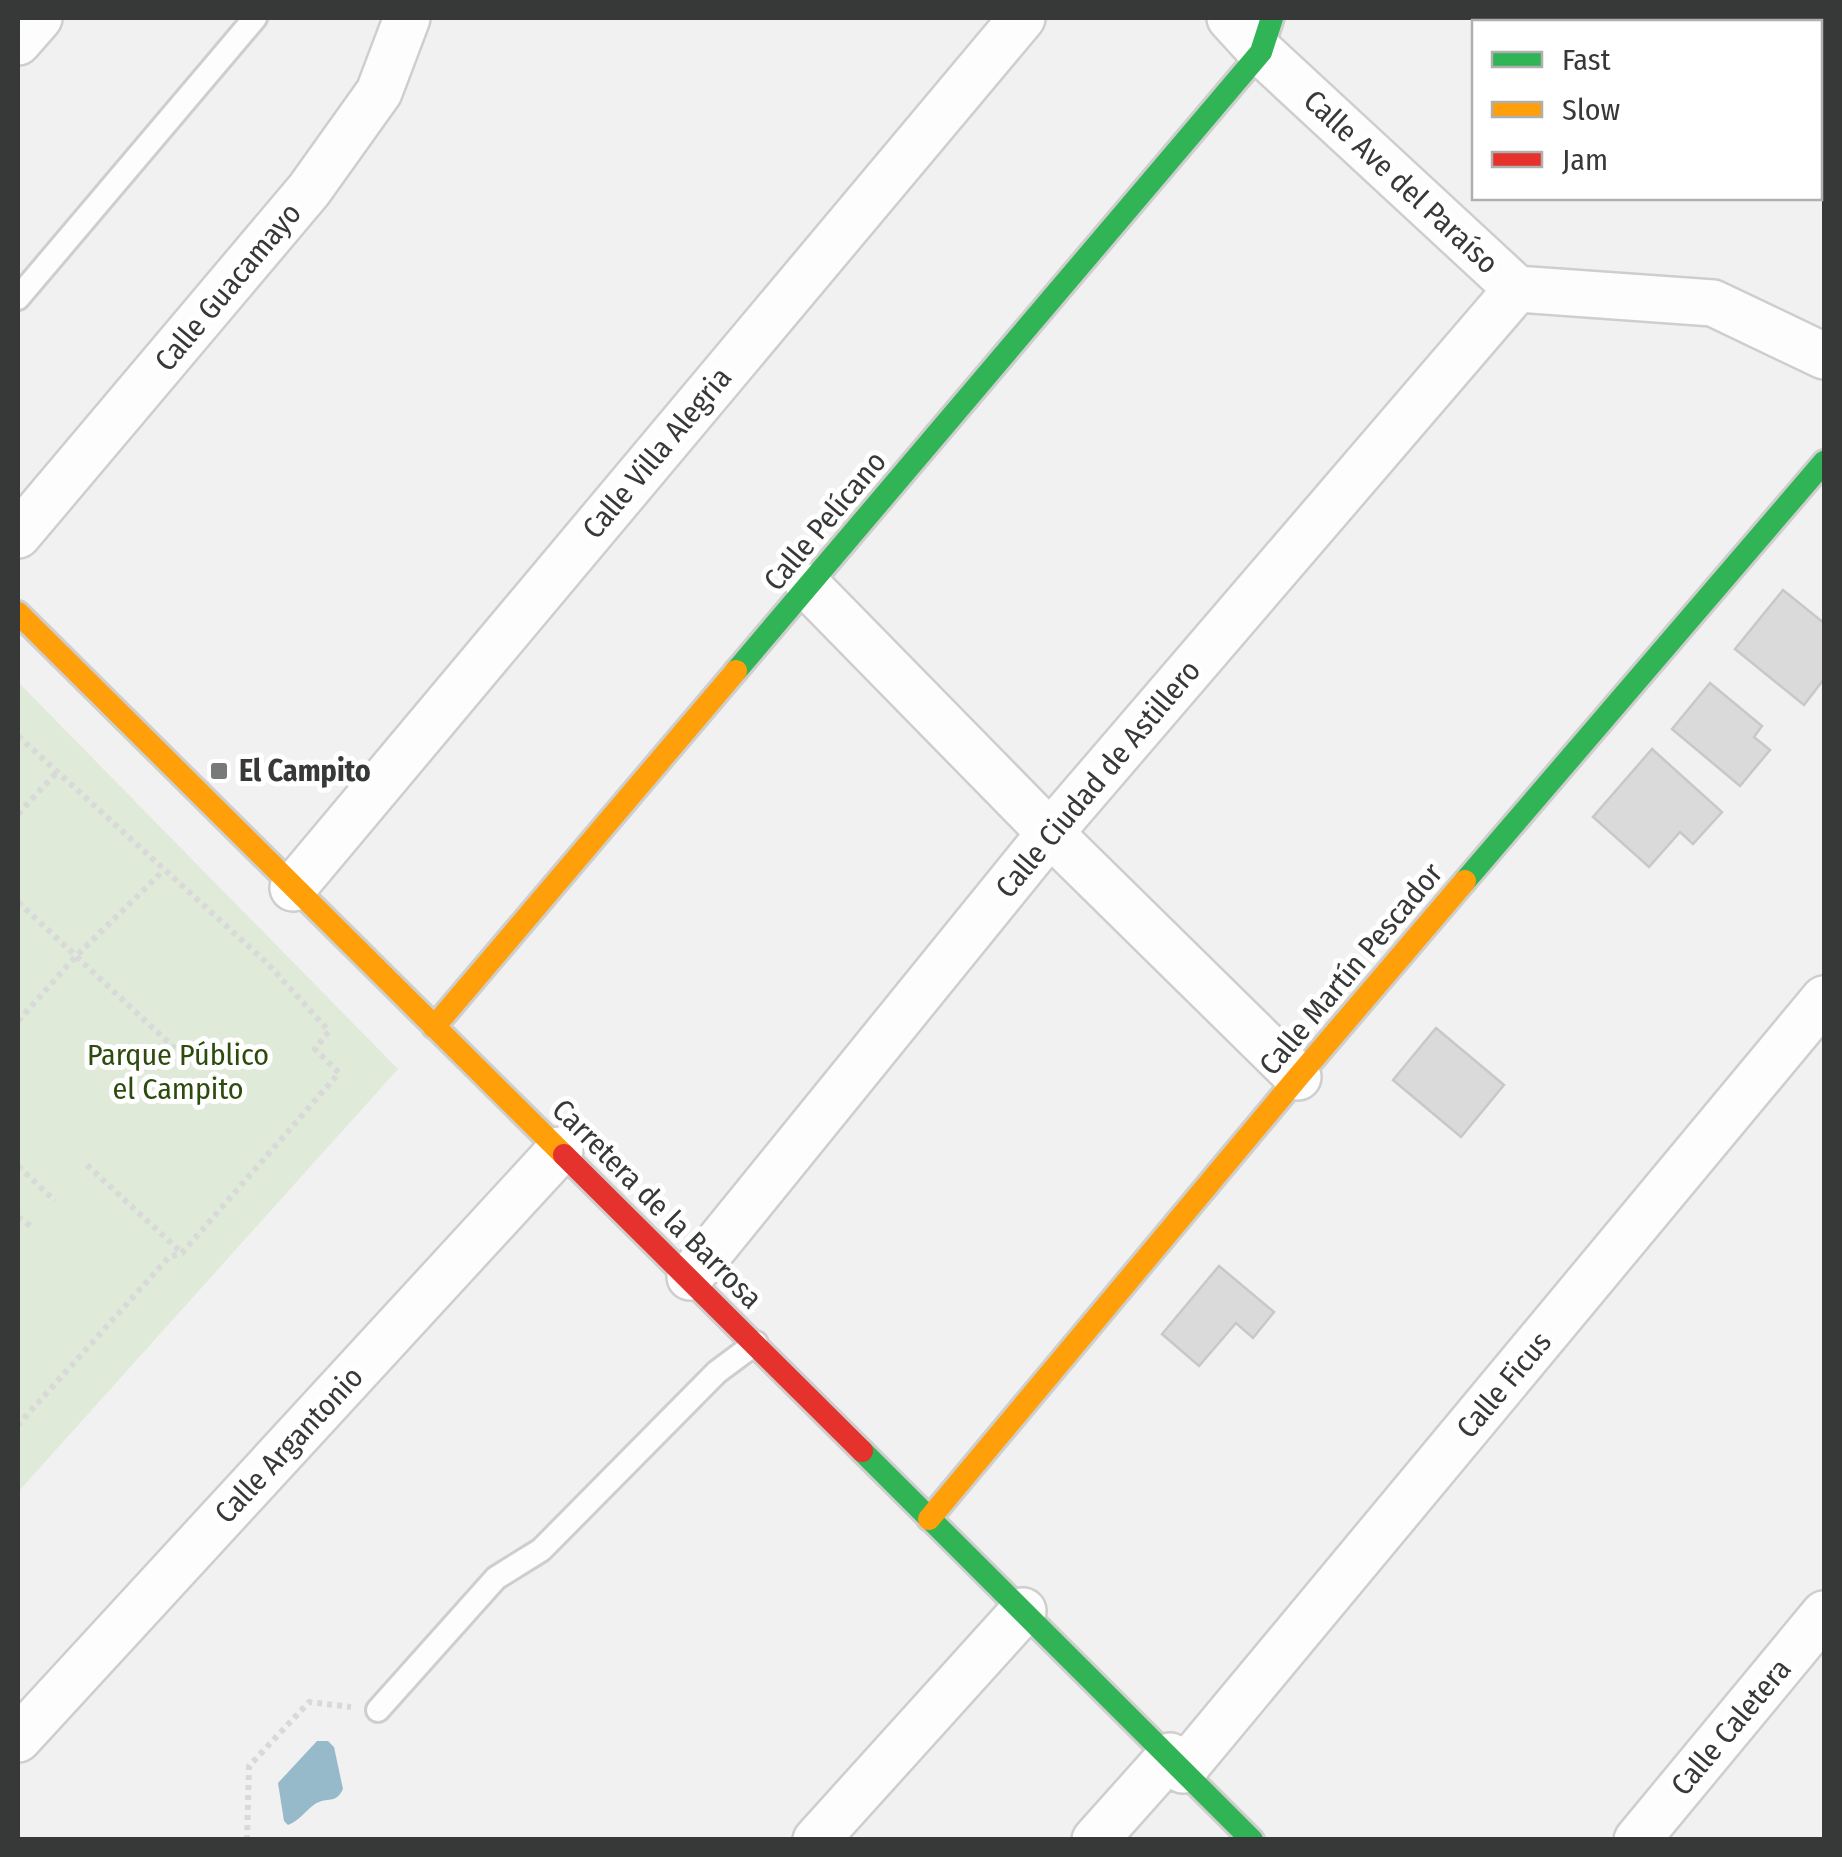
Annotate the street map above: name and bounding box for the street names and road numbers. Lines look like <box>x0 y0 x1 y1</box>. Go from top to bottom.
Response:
street label: Calle Ave del Paraíso <box>1296 83 1506 281</box>
street label: Calle Guacamayo <box>147 196 309 378</box>
street label: Calle Villa Alegria <box>575 360 739 546</box>
street label: Calle Pelícano <box>756 444 894 598</box>
street label: Calle Ciudad de Astillero <box>988 653 1208 905</box>
street label: Calle Martín Pescador <box>1252 855 1450 1082</box>
street label: Carretera de la Barrosa <box>545 1092 769 1316</box>
street label: Calle Ficus <box>1449 1324 1559 1446</box>
street label: Calle Argantonio <box>207 1359 371 1531</box>
street label: Calle Caletera <box>1663 1651 1799 1803</box>

